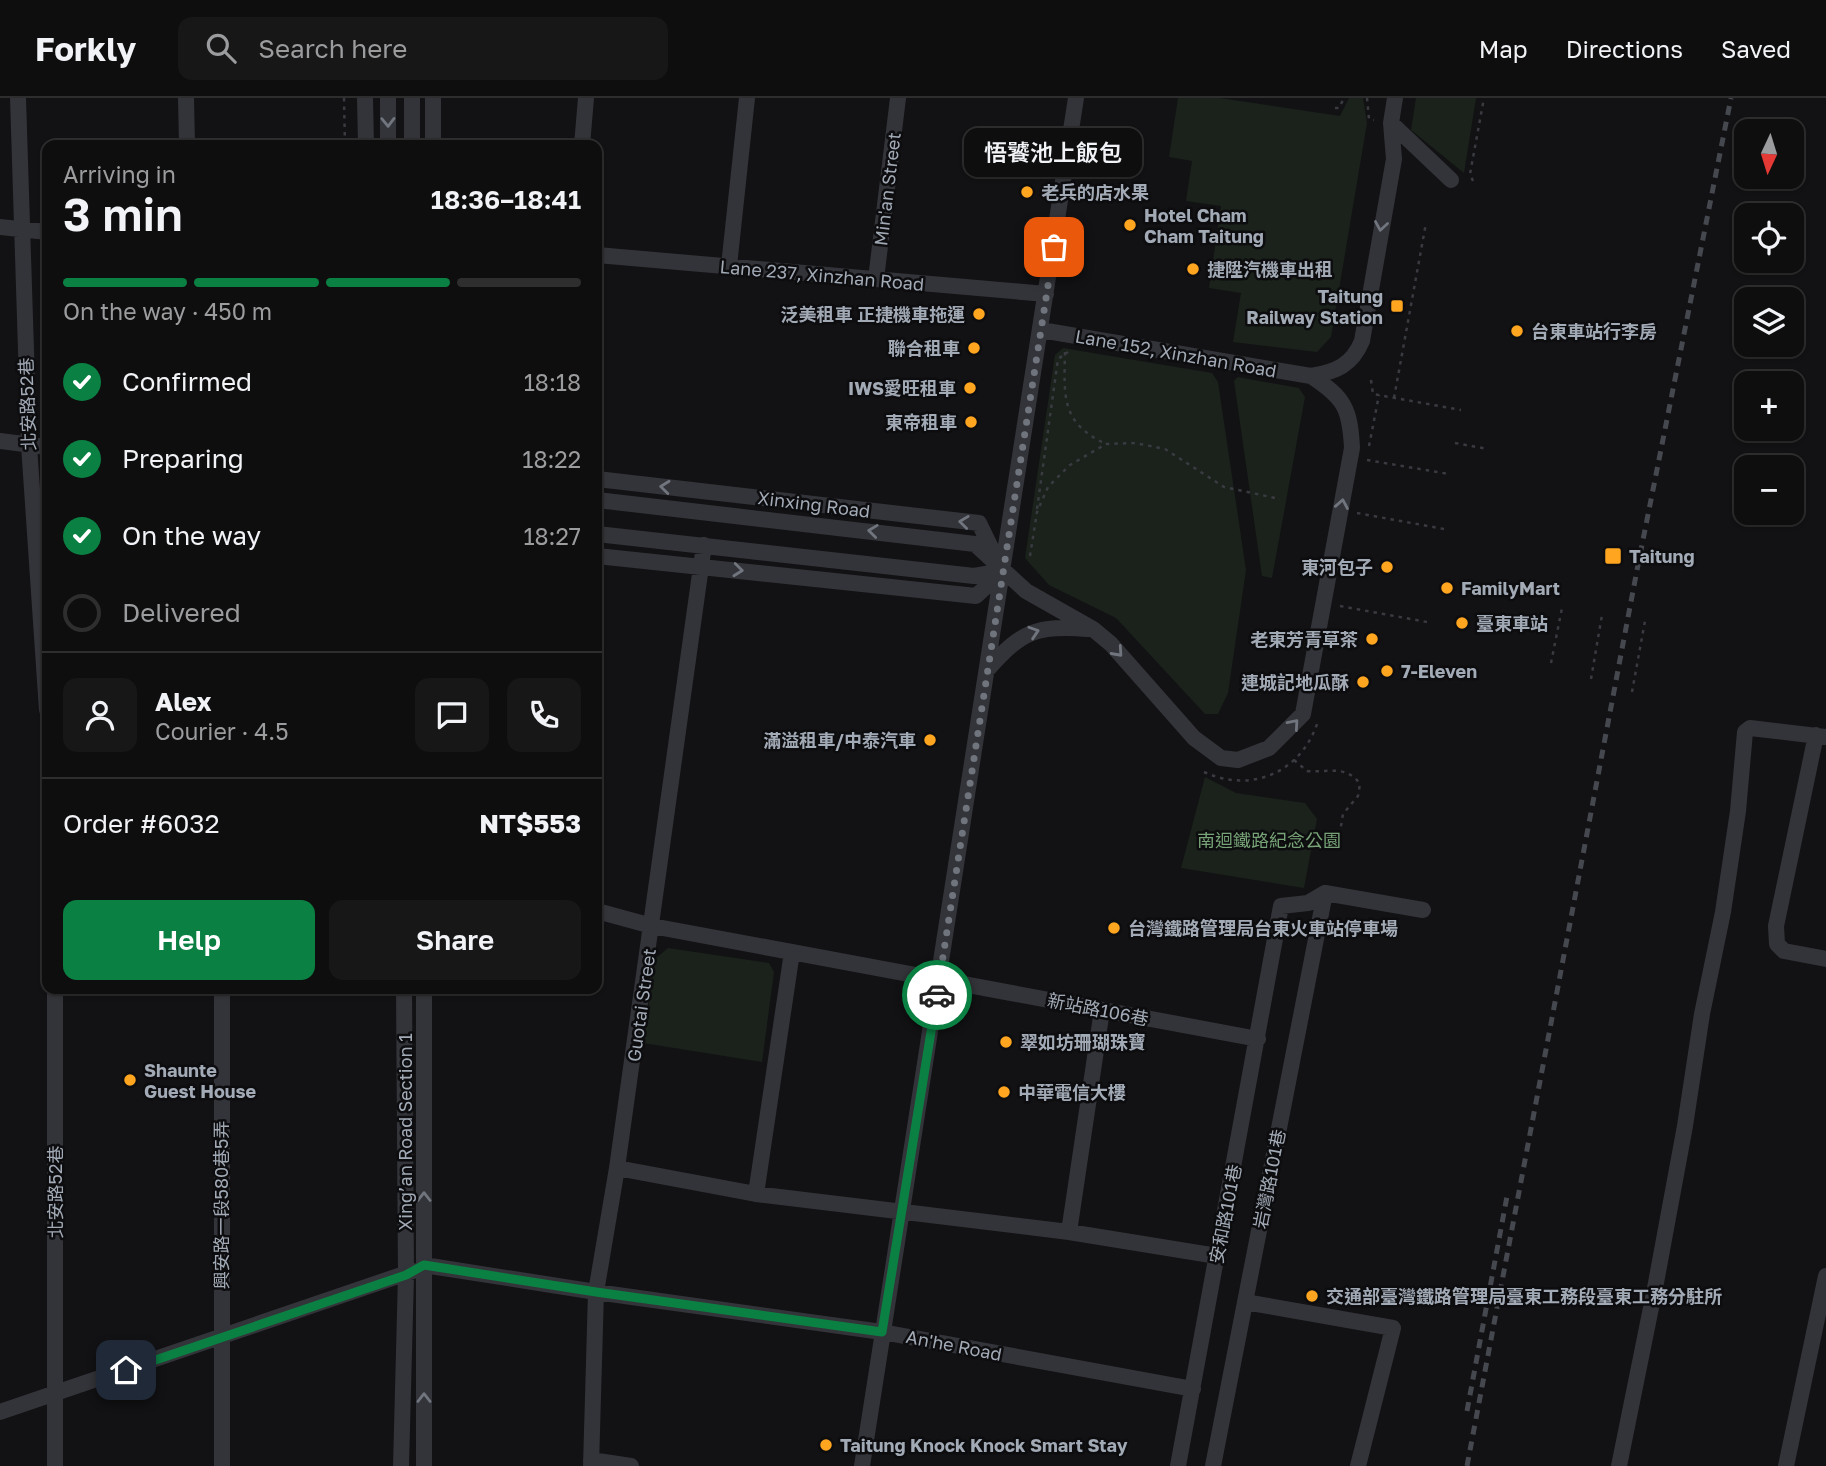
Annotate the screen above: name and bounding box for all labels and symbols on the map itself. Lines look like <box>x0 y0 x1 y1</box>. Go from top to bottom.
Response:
one-way arrow <box>380 117 396 127</box>
north arrow <box>1734 119 1804 189</box>
callout: 悟饕池上飯包 <box>965 128 1143 177</box>
street label: Min'an Street <box>869 131 905 247</box>
place label: 老兵的店水果 <box>1041 181 1149 203</box>
marker: 老兵的店水果 <box>1019 184 1035 200</box>
place label: Hotel Cham Cham Taitung <box>1144 204 1264 247</box>
pin <box>1024 217 1084 277</box>
marker: Hotel Cham Cham Taitung <box>1122 217 1138 233</box>
one-way arrow <box>1374 220 1389 232</box>
street label: Lane 237, Xinzhan Road <box>719 255 925 295</box>
place label: 捷陞汽機車出租 <box>1207 258 1333 280</box>
marker: 捷陞汽機車出租 <box>1185 261 1201 277</box>
place label: Taitung Railway Station <box>1246 285 1383 328</box>
marker: Taitung Railway Station <box>1389 298 1405 314</box>
place label: 泛美租車 正捷機車拖運 <box>781 303 965 325</box>
marker: 泛美租車 正捷機車拖運 <box>971 306 987 322</box>
place label: 台東車站行李房 <box>1531 320 1657 342</box>
marker: 台東車站行李房 <box>1509 323 1525 339</box>
street label: Lane 152, Xinzhan Road <box>1074 324 1278 382</box>
place label: 聯合租車 <box>888 337 960 359</box>
marker: 聯合租車 <box>966 340 982 356</box>
street label: 北安路52巷 <box>14 357 40 451</box>
place label: IWS愛旺租車 <box>848 377 956 399</box>
marker: IWS愛旺租車 <box>962 380 978 396</box>
place label: 東帝租車 <box>885 411 957 433</box>
marker: 東帝租車 <box>963 414 979 430</box>
one-way arrow <box>659 480 671 495</box>
street label: Xinxing Road <box>756 486 872 522</box>
one-way arrow <box>1334 498 1349 510</box>
one-way arrow <box>958 514 970 529</box>
one-way arrow <box>867 524 879 539</box>
place label: Taitung <box>1629 545 1695 567</box>
marker: Taitung <box>1603 546 1623 566</box>
place label: 東河包子 <box>1301 556 1373 578</box>
marker: 東河包子 <box>1379 559 1395 575</box>
one-way arrow <box>733 562 744 577</box>
place label: FamilyMart <box>1461 577 1560 599</box>
marker: FamilyMart <box>1439 580 1455 596</box>
place label: 臺東車站 <box>1476 612 1548 634</box>
marker: 臺東車站 <box>1454 615 1470 631</box>
one-way arrow <box>1028 626 1040 640</box>
place label: 老東芳青草茶 <box>1250 628 1358 650</box>
marker: 老東芳青草茶 <box>1364 631 1380 647</box>
one-way arrow <box>1110 644 1122 657</box>
place label: 7-Eleven <box>1401 660 1477 682</box>
marker: 7-Eleven <box>1379 663 1395 679</box>
place label: 連城記地瓜酥 <box>1241 671 1349 693</box>
marker: 連城記地瓜酥 <box>1355 674 1371 690</box>
one-way arrow <box>1286 720 1299 732</box>
place label: 滿溢租車/中泰汽車 <box>763 729 916 751</box>
marker: 滿溢租車/中泰汽車 <box>922 732 938 748</box>
park label: 南迴鐵路紀念公園 <box>1197 829 1341 851</box>
place label: 台灣鐵路管理局台東火車站停車場 <box>1128 917 1398 939</box>
marker: 台灣鐵路管理局台東火車站停車場 <box>1106 920 1122 936</box>
street label: Guotai Street <box>622 947 660 1063</box>
courier <box>902 960 972 1030</box>
street label: 新站路106巷 <box>1045 988 1151 1030</box>
place label: 翠如坊珊瑚珠寶 <box>1020 1031 1146 1053</box>
street label: Xing’an Road Section 1 <box>394 1033 416 1231</box>
marker: 翠如坊珊瑚珠寶 <box>998 1034 1014 1050</box>
place label: Shaunte Guest House <box>144 1059 257 1102</box>
marker: Shaunte Guest House <box>122 1072 138 1088</box>
place label: 中華電信大樓 <box>1018 1081 1126 1103</box>
marker: 中華電信大樓 <box>996 1084 1012 1100</box>
street label: 興安路一段580巷5弄 <box>210 1120 232 1290</box>
street label: 岩灣路101巷 <box>1249 1128 1289 1230</box>
street label: 北安路52巷 <box>44 1146 66 1238</box>
street label: 安和路101巷 <box>1205 1163 1245 1265</box>
one-way arrow <box>416 1191 432 1201</box>
place label: 交通部臺灣鐵路管理局臺東工務段臺東工務分駐所 <box>1326 1285 1722 1307</box>
marker: 交通部臺灣鐵路管理局臺東工務段臺東工務分駐所 <box>1304 1288 1320 1304</box>
street label: An'he Road <box>904 1325 1004 1365</box>
pin <box>96 1340 156 1400</box>
one-way arrow <box>416 1392 432 1403</box>
place label: Taitung Knock Knock Smart Stay <box>840 1434 1128 1456</box>
marker: Taitung Knock Knock Smart Stay <box>818 1437 834 1453</box>

